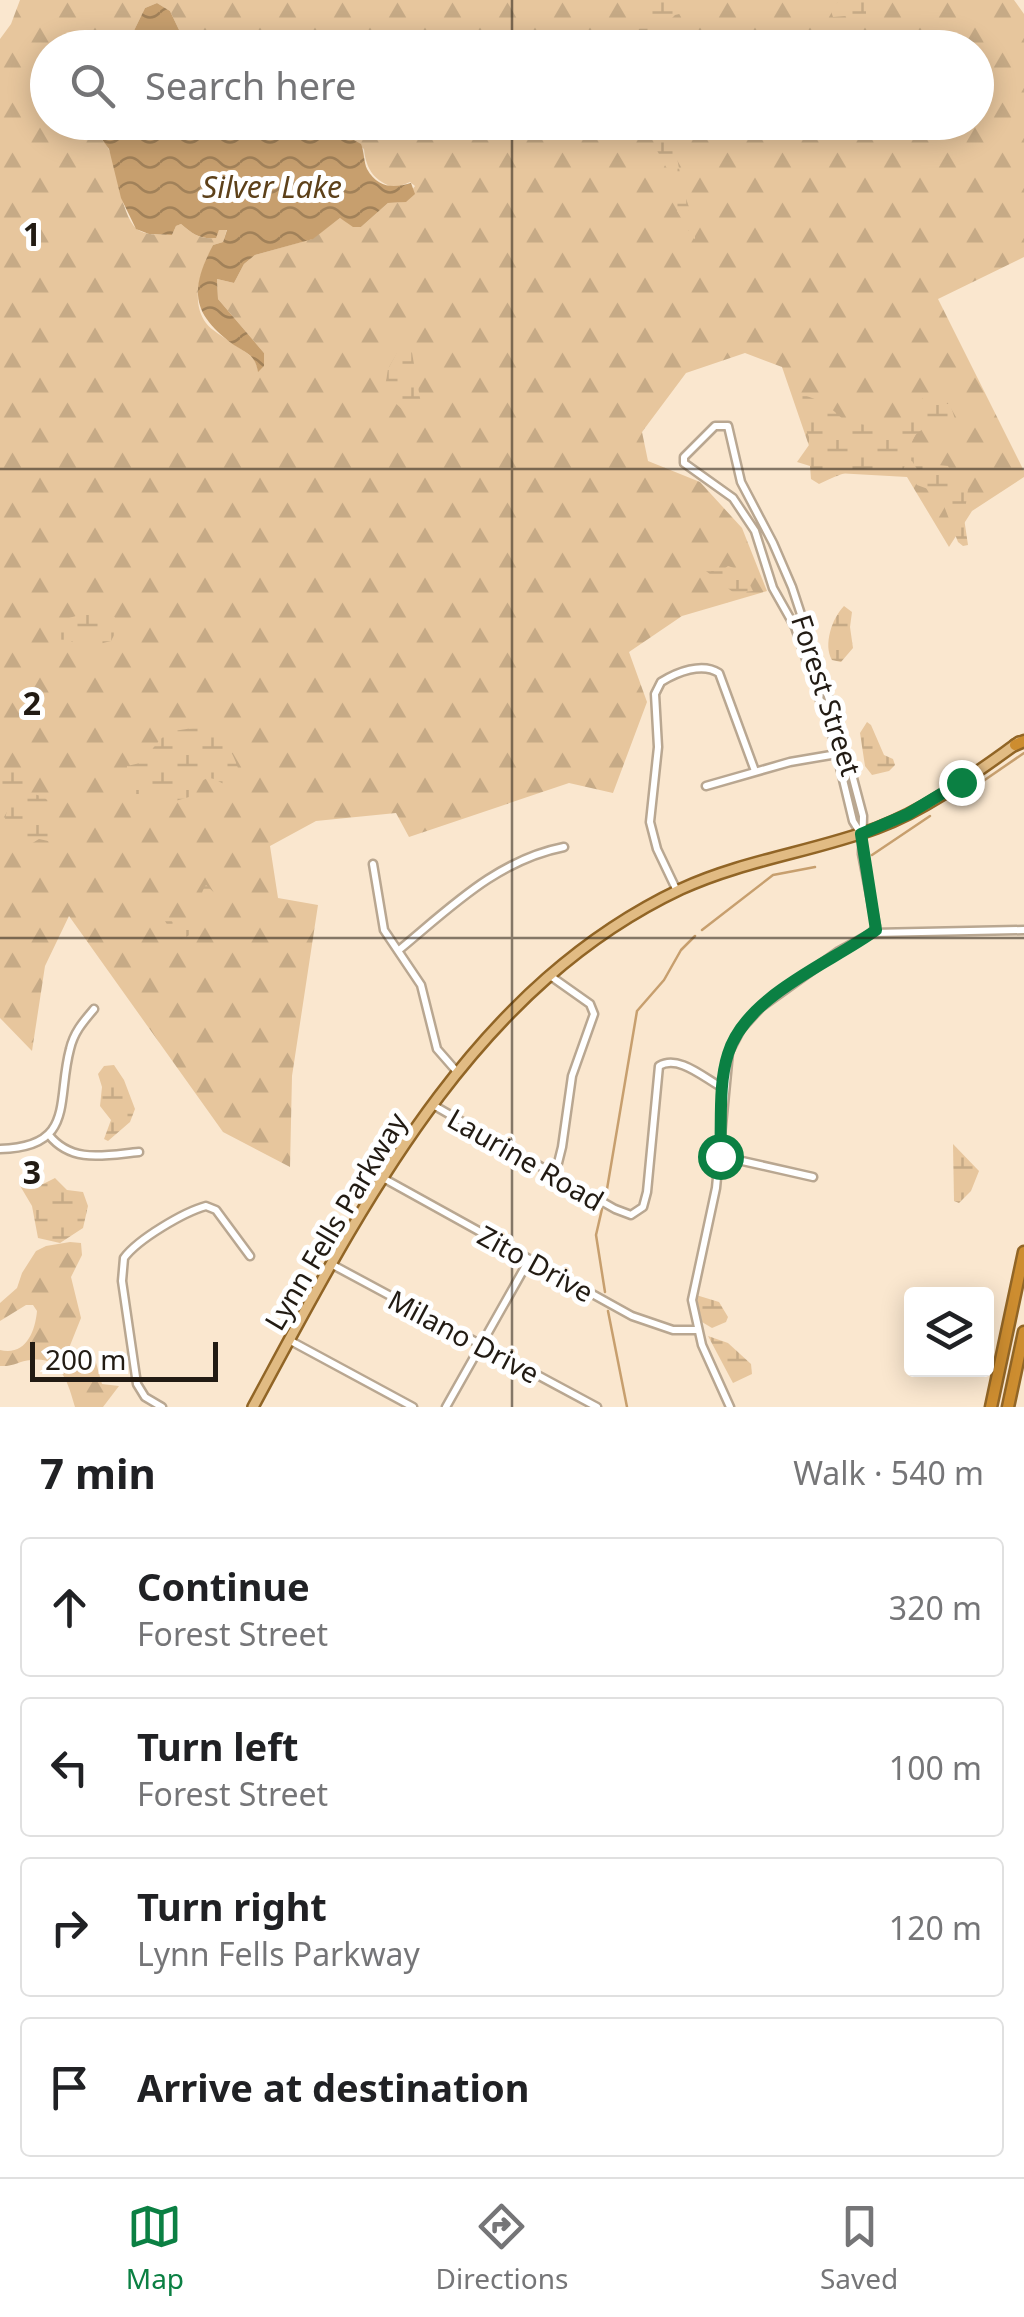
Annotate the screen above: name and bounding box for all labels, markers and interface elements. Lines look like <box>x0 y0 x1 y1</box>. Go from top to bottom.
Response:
search box <box>30 30 994 140</box>
icon: search <box>65 58 120 113</box>
text: Search here <box>145 59 356 111</box>
water label: Silver Lake <box>202 166 342 207</box>
text: 1 <box>23 212 41 255</box>
street label: Forest Street <box>783 610 871 780</box>
text: 2 <box>23 681 41 724</box>
route end <box>939 760 985 806</box>
street label: Laurine Road <box>441 1099 611 1219</box>
street label: Lynn Fells Parkway <box>255 1105 415 1337</box>
route start <box>698 1134 744 1180</box>
text: 3 <box>23 1150 41 1193</box>
street label: Zito Drive <box>471 1216 601 1310</box>
street label: Milano Drive <box>382 1280 546 1392</box>
map controls <box>904 1287 994 1377</box>
button: layers <box>904 1287 994 1377</box>
scale bar <box>30 1337 218 1382</box>
text: 200 m <box>45 1340 127 1378</box>
text: 7 min <box>40 1444 156 1501</box>
text: Walk · 540 m <box>793 1451 984 1494</box>
text: Continue <box>137 1560 310 1612</box>
icon: ahead <box>42 1580 97 1635</box>
text: 320 m <box>889 1586 982 1629</box>
text: Forest Street <box>137 1612 328 1655</box>
text: Turn left <box>137 1720 299 1772</box>
icon: left <box>42 1740 97 1795</box>
text: 100 m <box>889 1746 982 1789</box>
text: Forest Street <box>137 1772 328 1815</box>
text: Turn right <box>137 1880 327 1932</box>
icon: right <box>42 1900 97 1955</box>
text: 120 m <box>889 1906 982 1949</box>
text: Lynn Fells Parkway <box>137 1932 420 1975</box>
icon: arrive <box>42 2060 97 2115</box>
text: Arrive at destination <box>137 2061 529 2113</box>
tab: Map <box>126 2199 184 2297</box>
tab: Directions <box>436 2199 568 2297</box>
tab: Saved <box>820 2199 898 2297</box>

